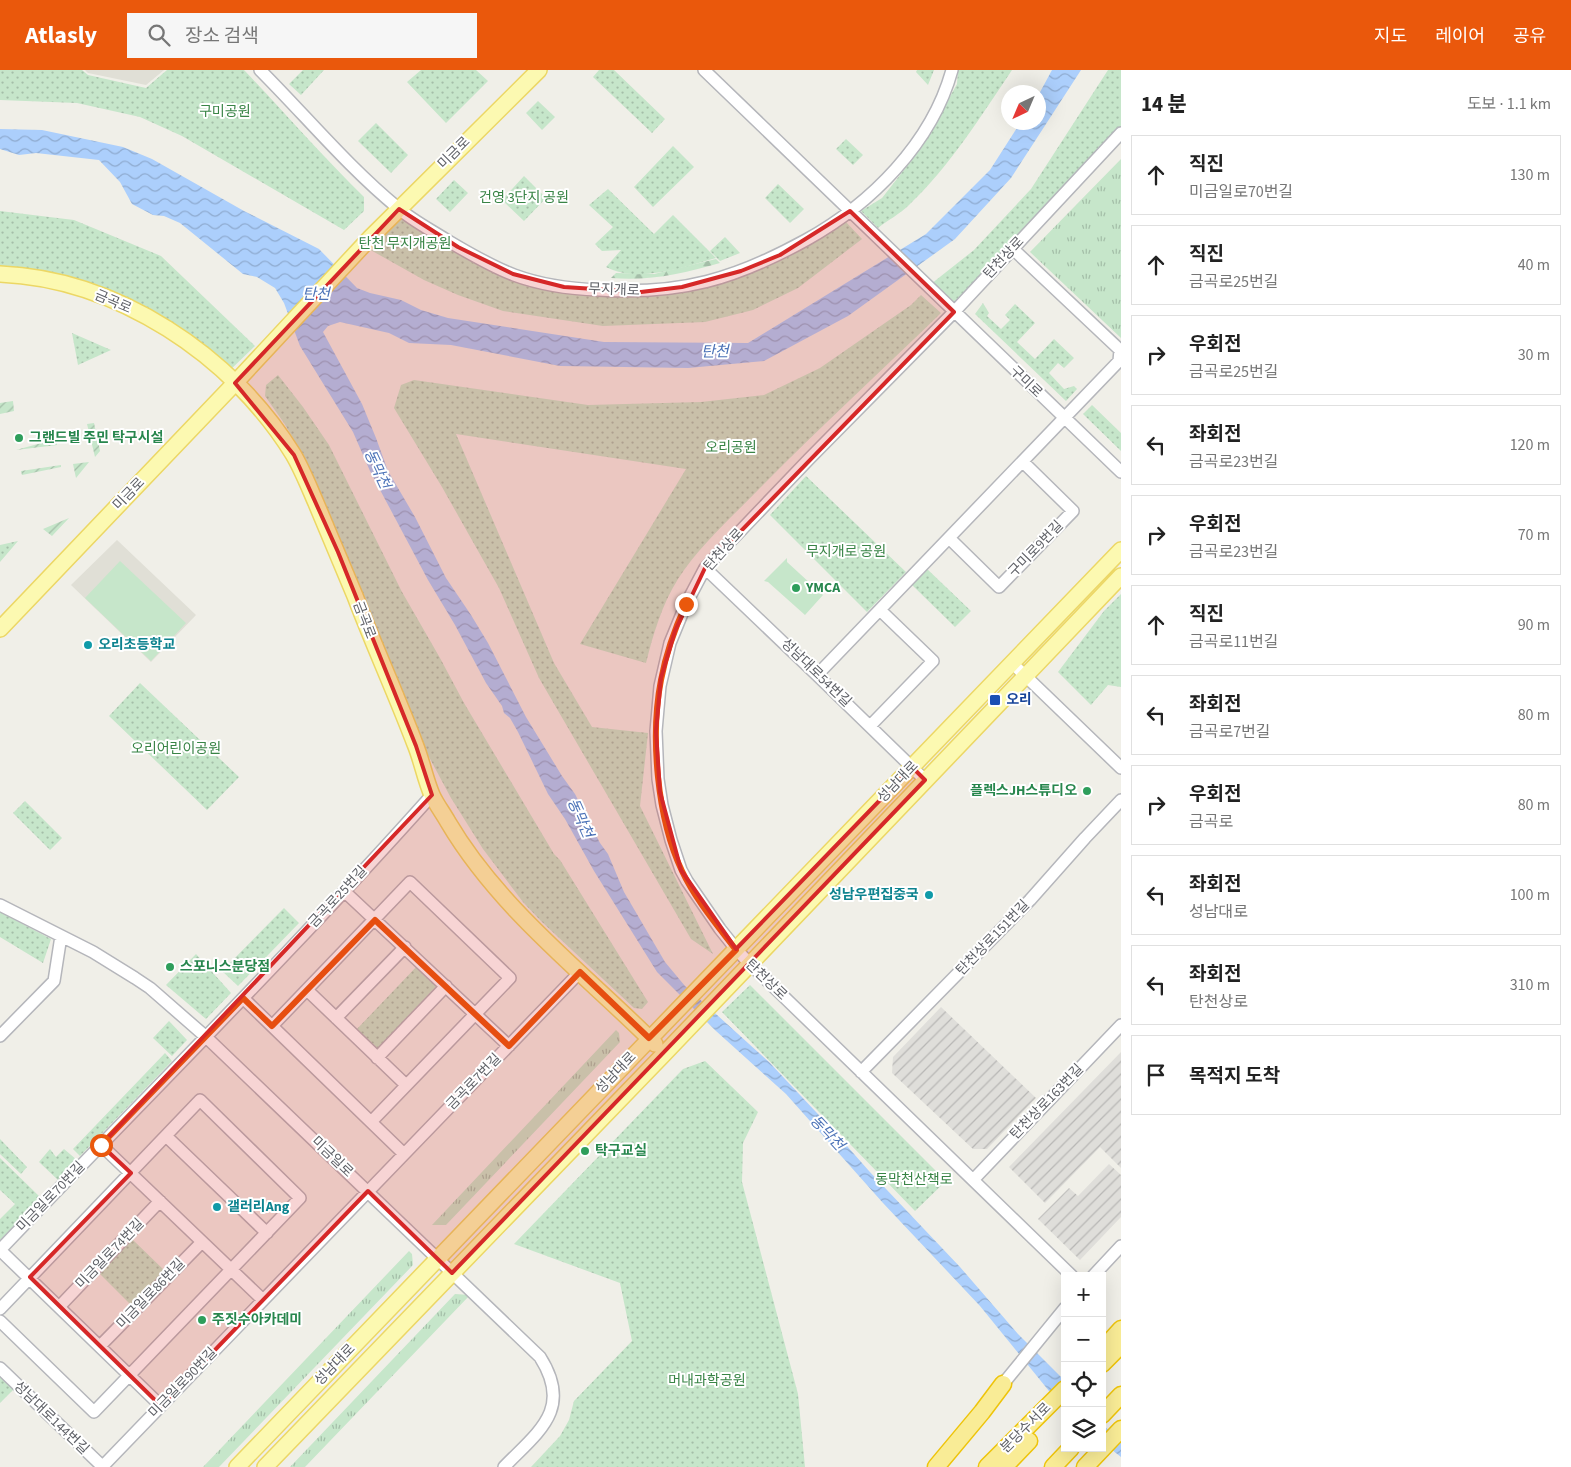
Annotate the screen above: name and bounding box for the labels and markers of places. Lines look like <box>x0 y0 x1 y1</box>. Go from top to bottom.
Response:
place label: 그랜드빌 주민 탁구시설 <box>29 428 163 448</box>
marker: 그랜드빌 주민 탁구시설 <box>13 432 25 444</box>
place label: YMCA <box>805 578 841 598</box>
marker: YMCA <box>790 582 802 594</box>
place label: 오리초등학교 <box>98 635 175 655</box>
marker: 오리초등학교 <box>82 639 94 651</box>
place label: 오리 <box>1006 690 1032 710</box>
marker: 오리 <box>988 693 1002 707</box>
place label: 플렉스JH스튜디오 <box>970 781 1077 801</box>
marker: 플렉스JH스튜디오 <box>1081 785 1093 797</box>
place label: 성남우편집중국 <box>829 885 919 905</box>
marker: 성남우편집중국 <box>923 889 935 901</box>
place label: 스포니스분당점 <box>180 957 270 977</box>
marker: 스포니스분당점 <box>164 961 176 973</box>
place label: 탁구교실 <box>595 1141 647 1161</box>
marker: 탁구교실 <box>579 1145 591 1157</box>
place label: 갤러리Ang <box>227 1197 290 1217</box>
marker: 갤러리Ang <box>211 1201 223 1213</box>
place label: 주짓수아카데미 <box>212 1310 302 1330</box>
marker: 주짓수아카데미 <box>196 1314 208 1326</box>

